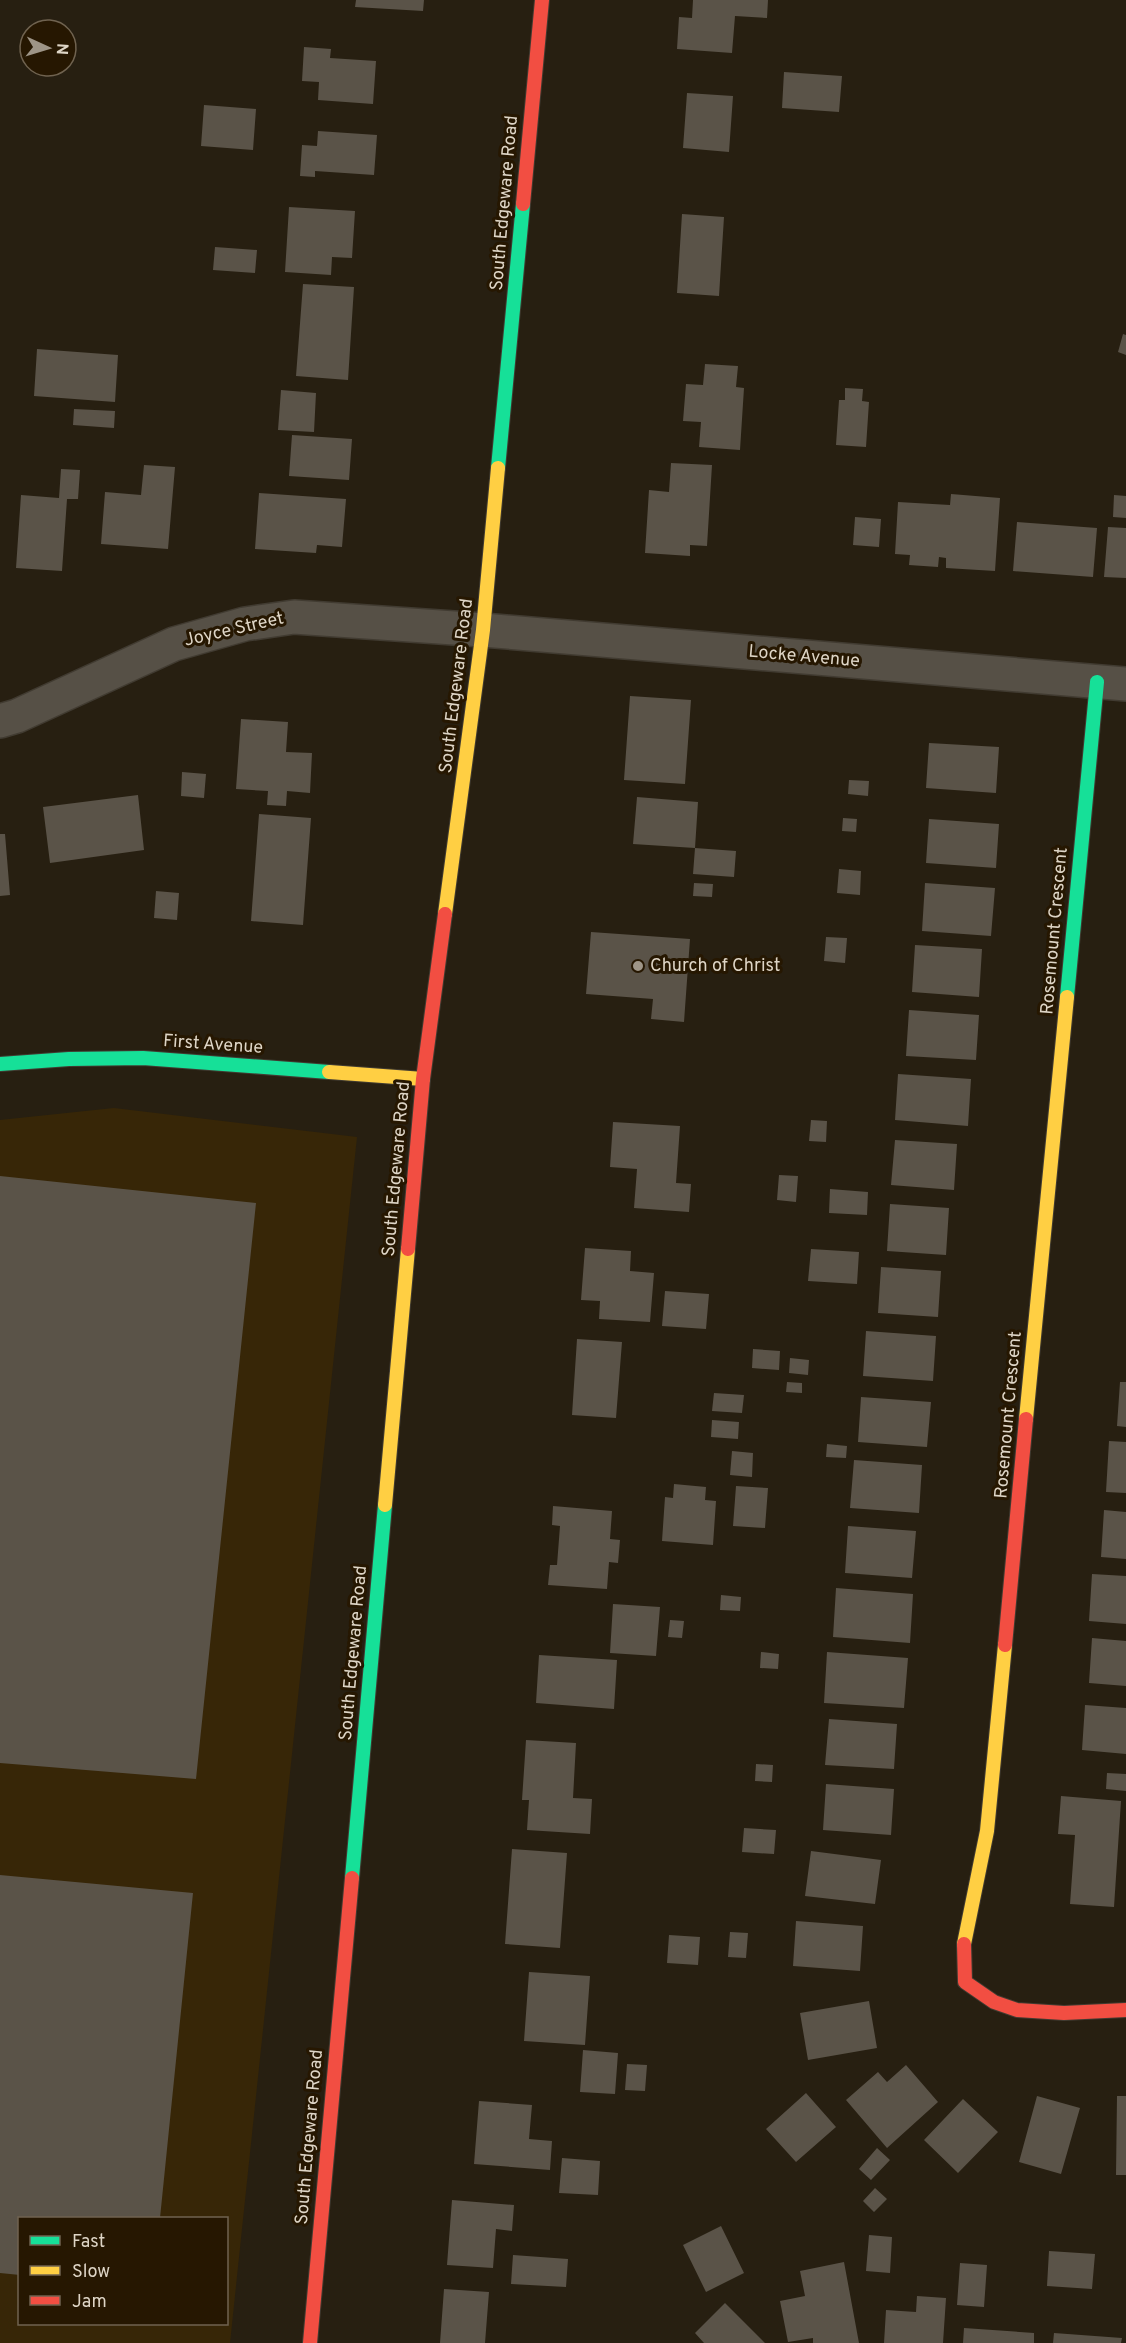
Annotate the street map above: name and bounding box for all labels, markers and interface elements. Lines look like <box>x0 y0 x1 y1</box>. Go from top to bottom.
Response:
north arrow <box>18 18 78 78</box>
text: N <box>51 42 71 55</box>
street label: South Edgeware Road <box>486 114 524 292</box>
street label: South Edgeware Road <box>435 597 479 775</box>
street label: Joyce Street <box>182 607 286 653</box>
street label: Locke Avenue <box>747 641 861 673</box>
street label: Rosemount Crescent <box>1036 846 1074 1016</box>
place label: Church of Christ <box>650 955 781 978</box>
marker: Church of Christ <box>631 959 645 973</box>
street label: First Avenue <box>162 1030 264 1060</box>
street label: South Edgeware Road <box>378 1080 416 1258</box>
street label: Rosemount Crescent <box>990 1330 1028 1500</box>
street label: South Edgeware Road <box>335 1564 373 1742</box>
street label: South Edgeware Road <box>291 2048 329 2226</box>
legend <box>18 2217 228 2325</box>
text: Fast <box>72 2231 105 2254</box>
text: Slow <box>72 2261 110 2284</box>
text: Jam <box>72 2291 107 2314</box>

